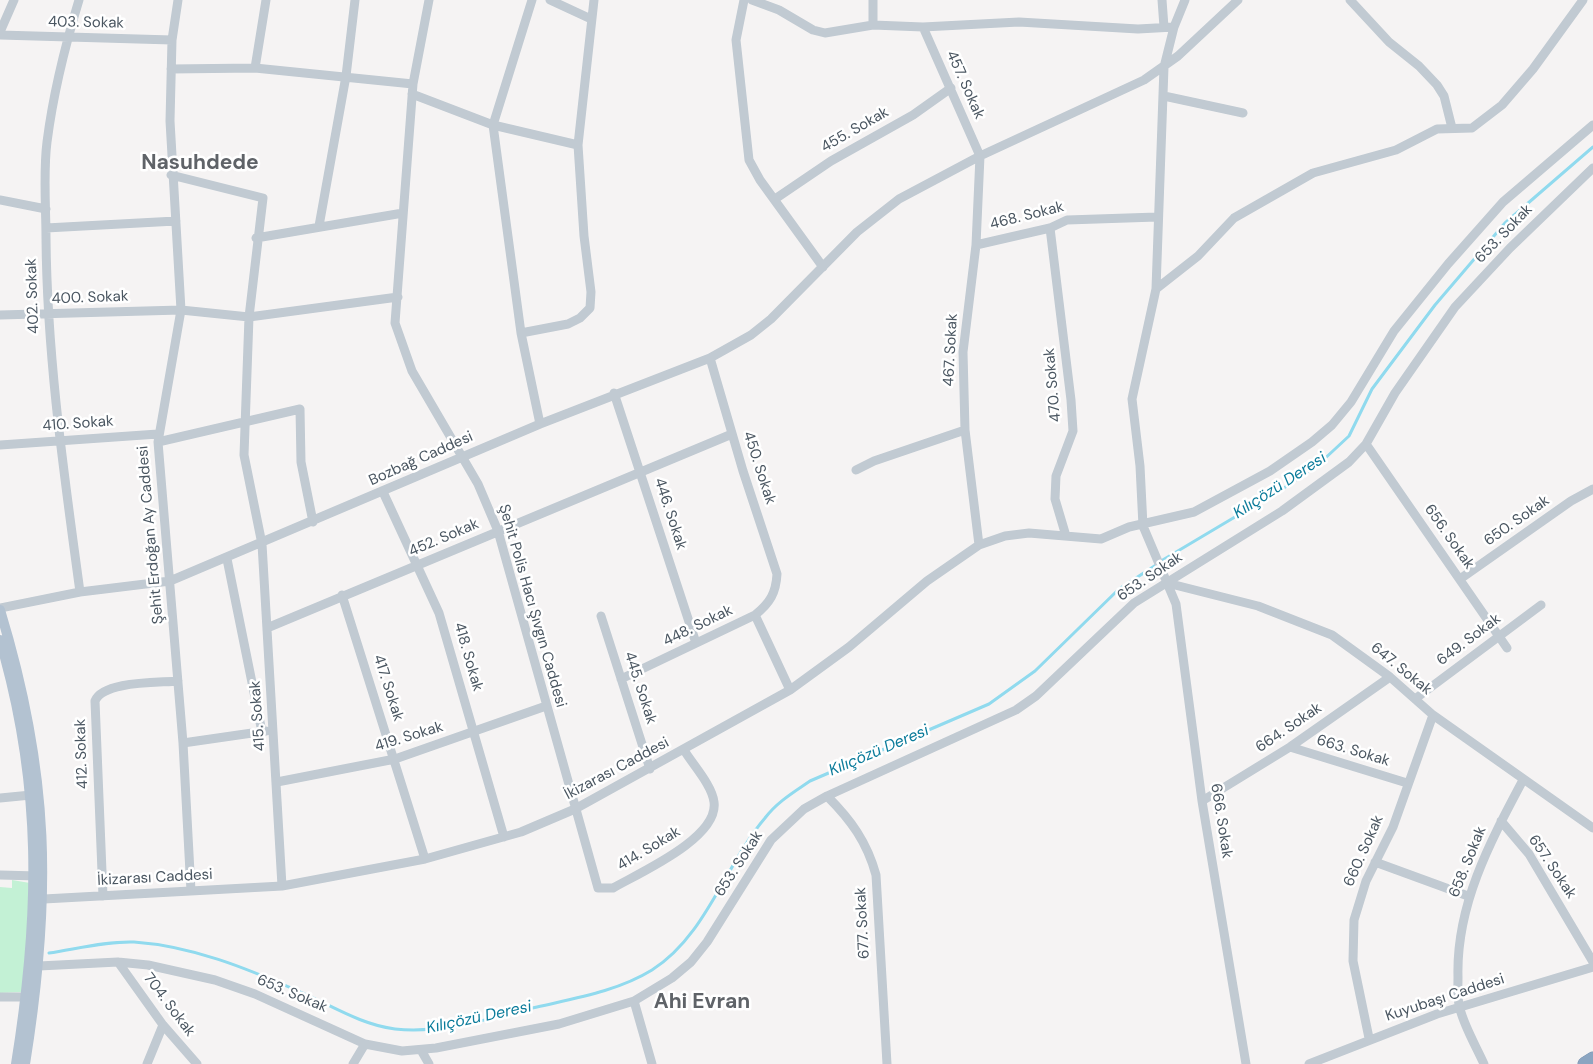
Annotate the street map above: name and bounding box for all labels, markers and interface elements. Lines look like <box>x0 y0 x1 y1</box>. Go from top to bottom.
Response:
street label: 403. Sokak <box>48 13 124 33</box>
street label: 457. Sokak <box>942 48 988 122</box>
street label: 455. Sokak <box>818 103 892 157</box>
district label: Nasuhdede <box>141 150 259 176</box>
street label: 468. Sokak <box>988 198 1066 234</box>
street label: 653. Sokak <box>1472 201 1536 267</box>
street label: 402. Sokak <box>23 258 43 334</box>
street label: 400. Sokak <box>51 288 129 308</box>
street label: 467. Sokak <box>940 313 962 387</box>
street label: 470. Sokak <box>1041 347 1065 423</box>
street label: 410. Sokak <box>42 413 114 435</box>
street label: Bozbağ Caddesi <box>366 428 476 490</box>
street label: 450. Sokak <box>739 429 779 507</box>
street label: Şehit Erdoğan Ay Caddesi <box>134 445 168 625</box>
water label: Kılıçözü Deresi <box>1230 449 1330 523</box>
street label: 446. Sokak <box>650 476 690 552</box>
street label: 650. Sokak <box>1481 492 1553 550</box>
street label: 656. Sokak <box>1420 501 1478 573</box>
street label: Şehit Polis Hacı Şıvgın Caddesi <box>494 502 570 710</box>
street label: 452. Sokak <box>406 515 482 561</box>
street label: 653. Sokak <box>1114 549 1186 605</box>
street label: 448. Sokak <box>660 601 736 651</box>
street label: 649. Sokak <box>1434 610 1504 670</box>
street label: 418. Sokak <box>450 621 486 693</box>
street label: 647. Sokak <box>1367 639 1435 699</box>
street label: 445. Sokak <box>620 649 660 727</box>
street label: 417. Sokak <box>369 653 407 723</box>
street label: 415. Sokak <box>247 680 269 752</box>
street label: 664. Sokak <box>1253 699 1325 757</box>
street label: 419. Sokak <box>373 718 445 756</box>
street label: 412. Sokak <box>72 719 92 789</box>
water label: Kılıçözü Deresi <box>826 721 932 781</box>
street label: 663. Sokak <box>1314 731 1392 771</box>
street label: İkizarası Caddesi <box>562 734 672 804</box>
street label: 666. Sokak <box>1206 782 1236 860</box>
street label: 660. Sokak <box>1340 812 1388 890</box>
street label: 414. Sokak <box>614 823 684 875</box>
street label: 658. Sokak <box>1446 824 1490 900</box>
street label: 653. Sokak <box>711 828 767 900</box>
street label: 657. Sokak <box>1524 832 1580 902</box>
street label: İkizarası Caddesi <box>97 866 213 890</box>
street label: 677. Sokak <box>852 887 874 959</box>
street label: 704. Sokak <box>139 970 199 1040</box>
street label: Kuyubaşı Caddesi <box>1383 970 1507 1026</box>
street label: 653. Sokak <box>254 971 330 1017</box>
district label: Ahi Evran <box>654 989 750 1015</box>
water label: Kılıçözü Deresi <box>425 997 533 1039</box>

